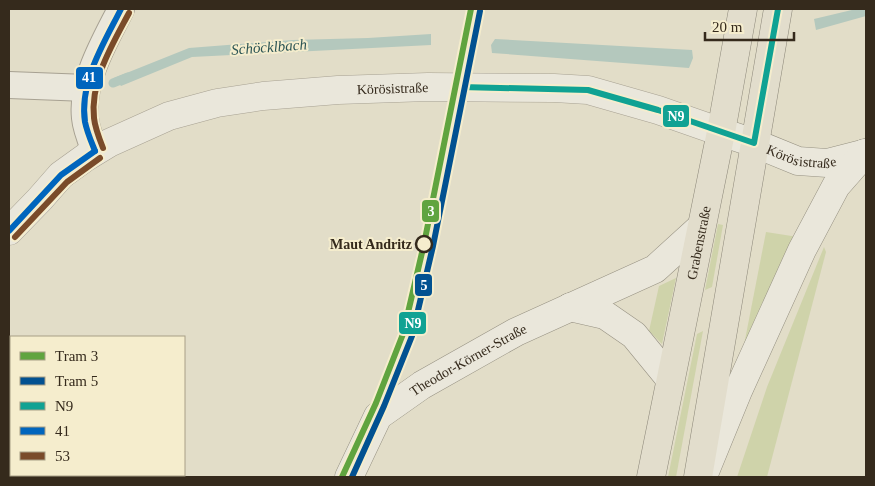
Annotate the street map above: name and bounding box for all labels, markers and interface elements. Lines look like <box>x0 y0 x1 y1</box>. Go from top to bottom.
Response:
scale bar <box>705 10 794 42</box>
text: 20 m <box>712 19 743 35</box>
water label: Schöcklbach <box>231 36 307 58</box>
line badge: 41 <box>75 66 104 90</box>
text: 41 <box>82 70 96 85</box>
street label: Körösistraße <box>356 80 429 97</box>
line badge: N9 <box>662 104 690 128</box>
text: N9 <box>667 109 685 124</box>
street label: Körösistraße <box>764 142 838 171</box>
line badge: 3 <box>421 199 440 223</box>
text: 3 <box>428 204 435 219</box>
street label: Grabenstraße <box>684 205 714 281</box>
marker: Maut Andritz <box>415 235 433 253</box>
place label: Maut Andritz <box>330 237 412 252</box>
line badge: 5 <box>414 273 433 297</box>
text: 5 <box>421 278 428 293</box>
line badge: N9 <box>398 311 427 335</box>
text: N9 <box>404 316 422 331</box>
street label: Theodor-Körner-Straße <box>407 321 529 399</box>
legend <box>10 336 185 476</box>
text: Tram 3 <box>55 348 98 364</box>
text: Tram 5 <box>55 373 98 389</box>
text: N9 <box>55 398 73 414</box>
text: 41 <box>55 423 70 439</box>
text: 53 <box>55 448 70 464</box>

